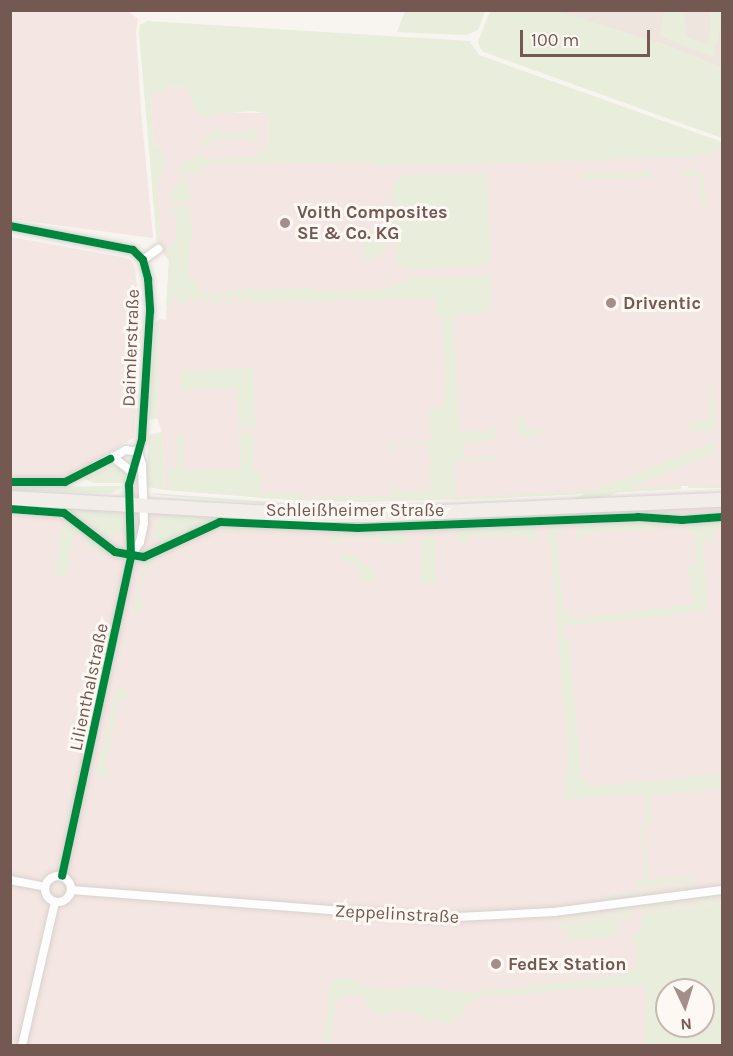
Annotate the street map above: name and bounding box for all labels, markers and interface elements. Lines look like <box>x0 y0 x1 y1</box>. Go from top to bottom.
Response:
scale bar <box>523 18 654 56</box>
text: 100 m <box>531 29 579 51</box>
place label: Voith Composites SE & Co. KG <box>297 202 447 244</box>
marker: Voith Composites SE & Co. KG <box>278 216 292 230</box>
street label: Daimlerstraße <box>118 289 144 407</box>
place label: Driventic <box>623 292 701 314</box>
marker: Driventic <box>604 296 618 310</box>
street label: Schleißheimer Straße <box>266 499 444 521</box>
street label: Lilienthalstraße <box>65 621 113 753</box>
street label: Zeppelinstraße <box>334 900 460 928</box>
place label: FedEx Station <box>508 953 626 975</box>
marker: FedEx Station <box>489 957 503 971</box>
north arrow <box>655 978 715 1038</box>
text: N <box>680 1015 693 1034</box>

